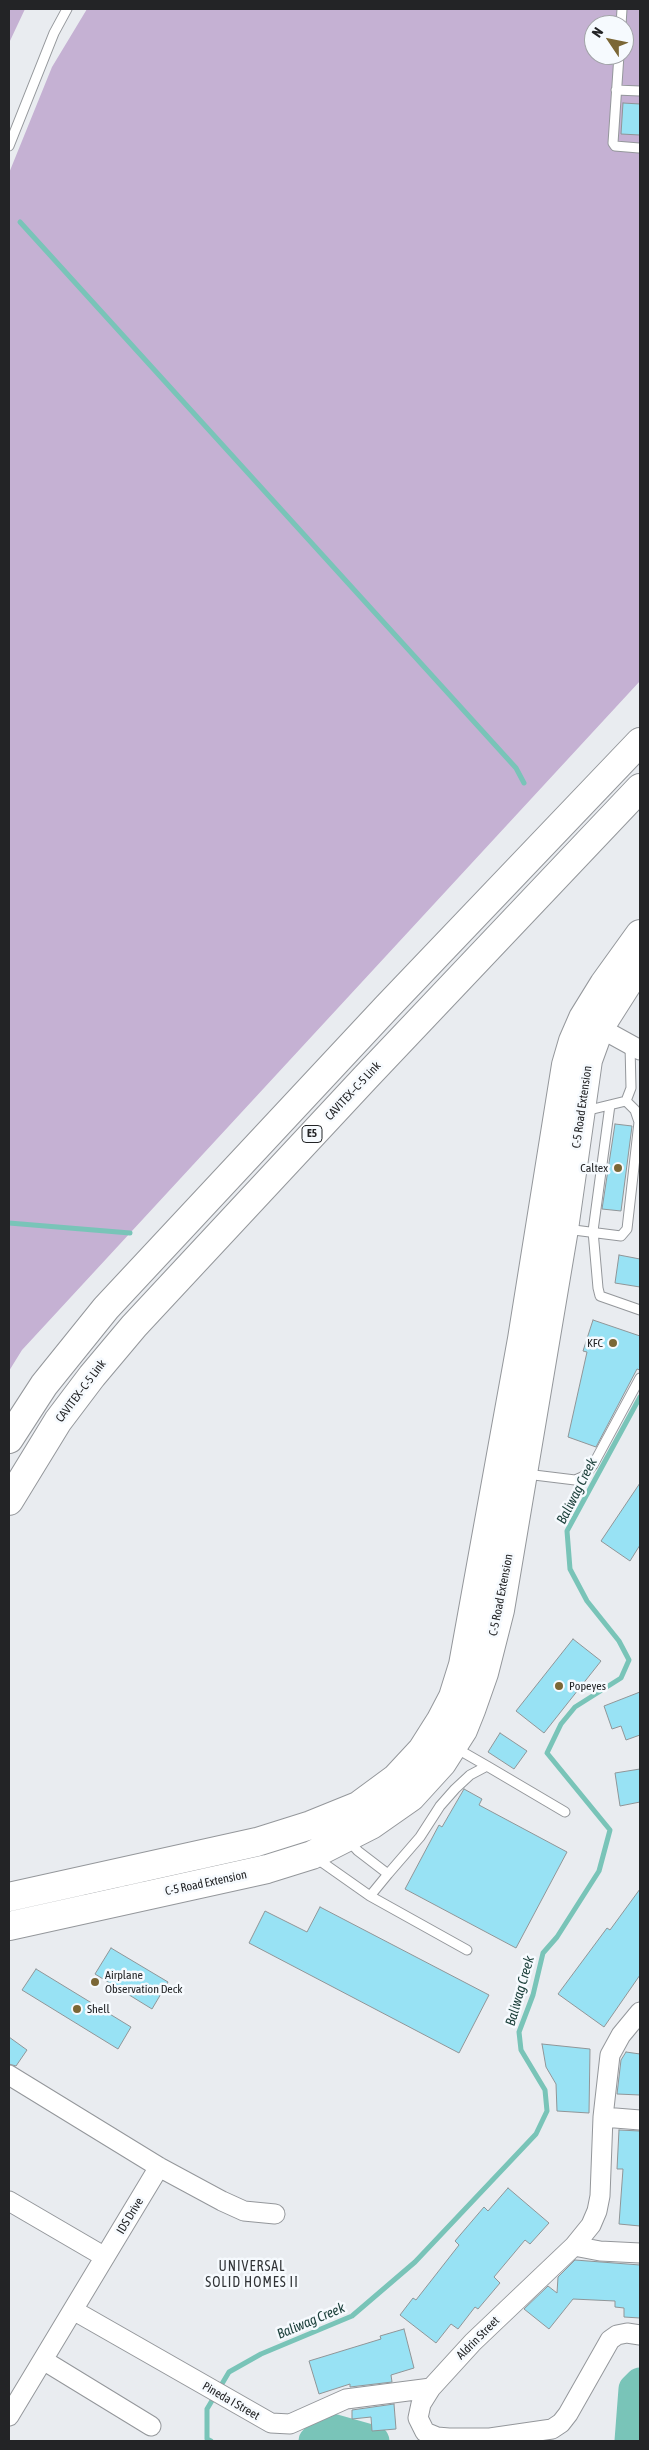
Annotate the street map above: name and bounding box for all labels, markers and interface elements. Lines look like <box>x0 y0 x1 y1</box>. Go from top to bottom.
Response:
north arrow <box>584 15 634 65</box>
text: N <box>588 24 606 40</box>
street label: CAVITEX–C-5 Link <box>322 1059 384 1123</box>
street label: C-5 Road Extension <box>569 1065 595 1149</box>
road number: E5 <box>302 1126 322 1142</box>
place label: Caltex <box>580 1161 608 1175</box>
marker: Caltex <box>612 1162 624 1174</box>
place label: KFC <box>587 1336 603 1350</box>
marker: KFC <box>607 1337 619 1349</box>
street label: CAVITEX–C-5 Link <box>53 1357 109 1425</box>
water label: Baliwag Creek <box>553 1455 601 1527</box>
street label: C-5 Road Extension <box>486 1553 516 1637</box>
place label: Popeyes <box>569 1679 606 1693</box>
marker: Popeyes <box>553 1680 565 1692</box>
street label: C-5 Road Extension <box>164 1867 248 1899</box>
water label: Baliwag Creek <box>502 1954 538 2028</box>
place label: Airplane Observation Deck <box>105 1968 182 1996</box>
marker: Airplane Observation Deck <box>89 1976 101 1988</box>
place label: Shell <box>87 2002 110 2016</box>
marker: Shell <box>71 2003 83 2015</box>
street label: IDS Drive <box>114 2195 146 2237</box>
district label: UNIVERSAL SOLID HOMES II <box>204 2259 300 2292</box>
water label: Baliwag Creek <box>275 2299 347 2343</box>
street label: Aldrin Street <box>454 2314 502 2362</box>
street label: Pineda I Street <box>200 2379 262 2423</box>

